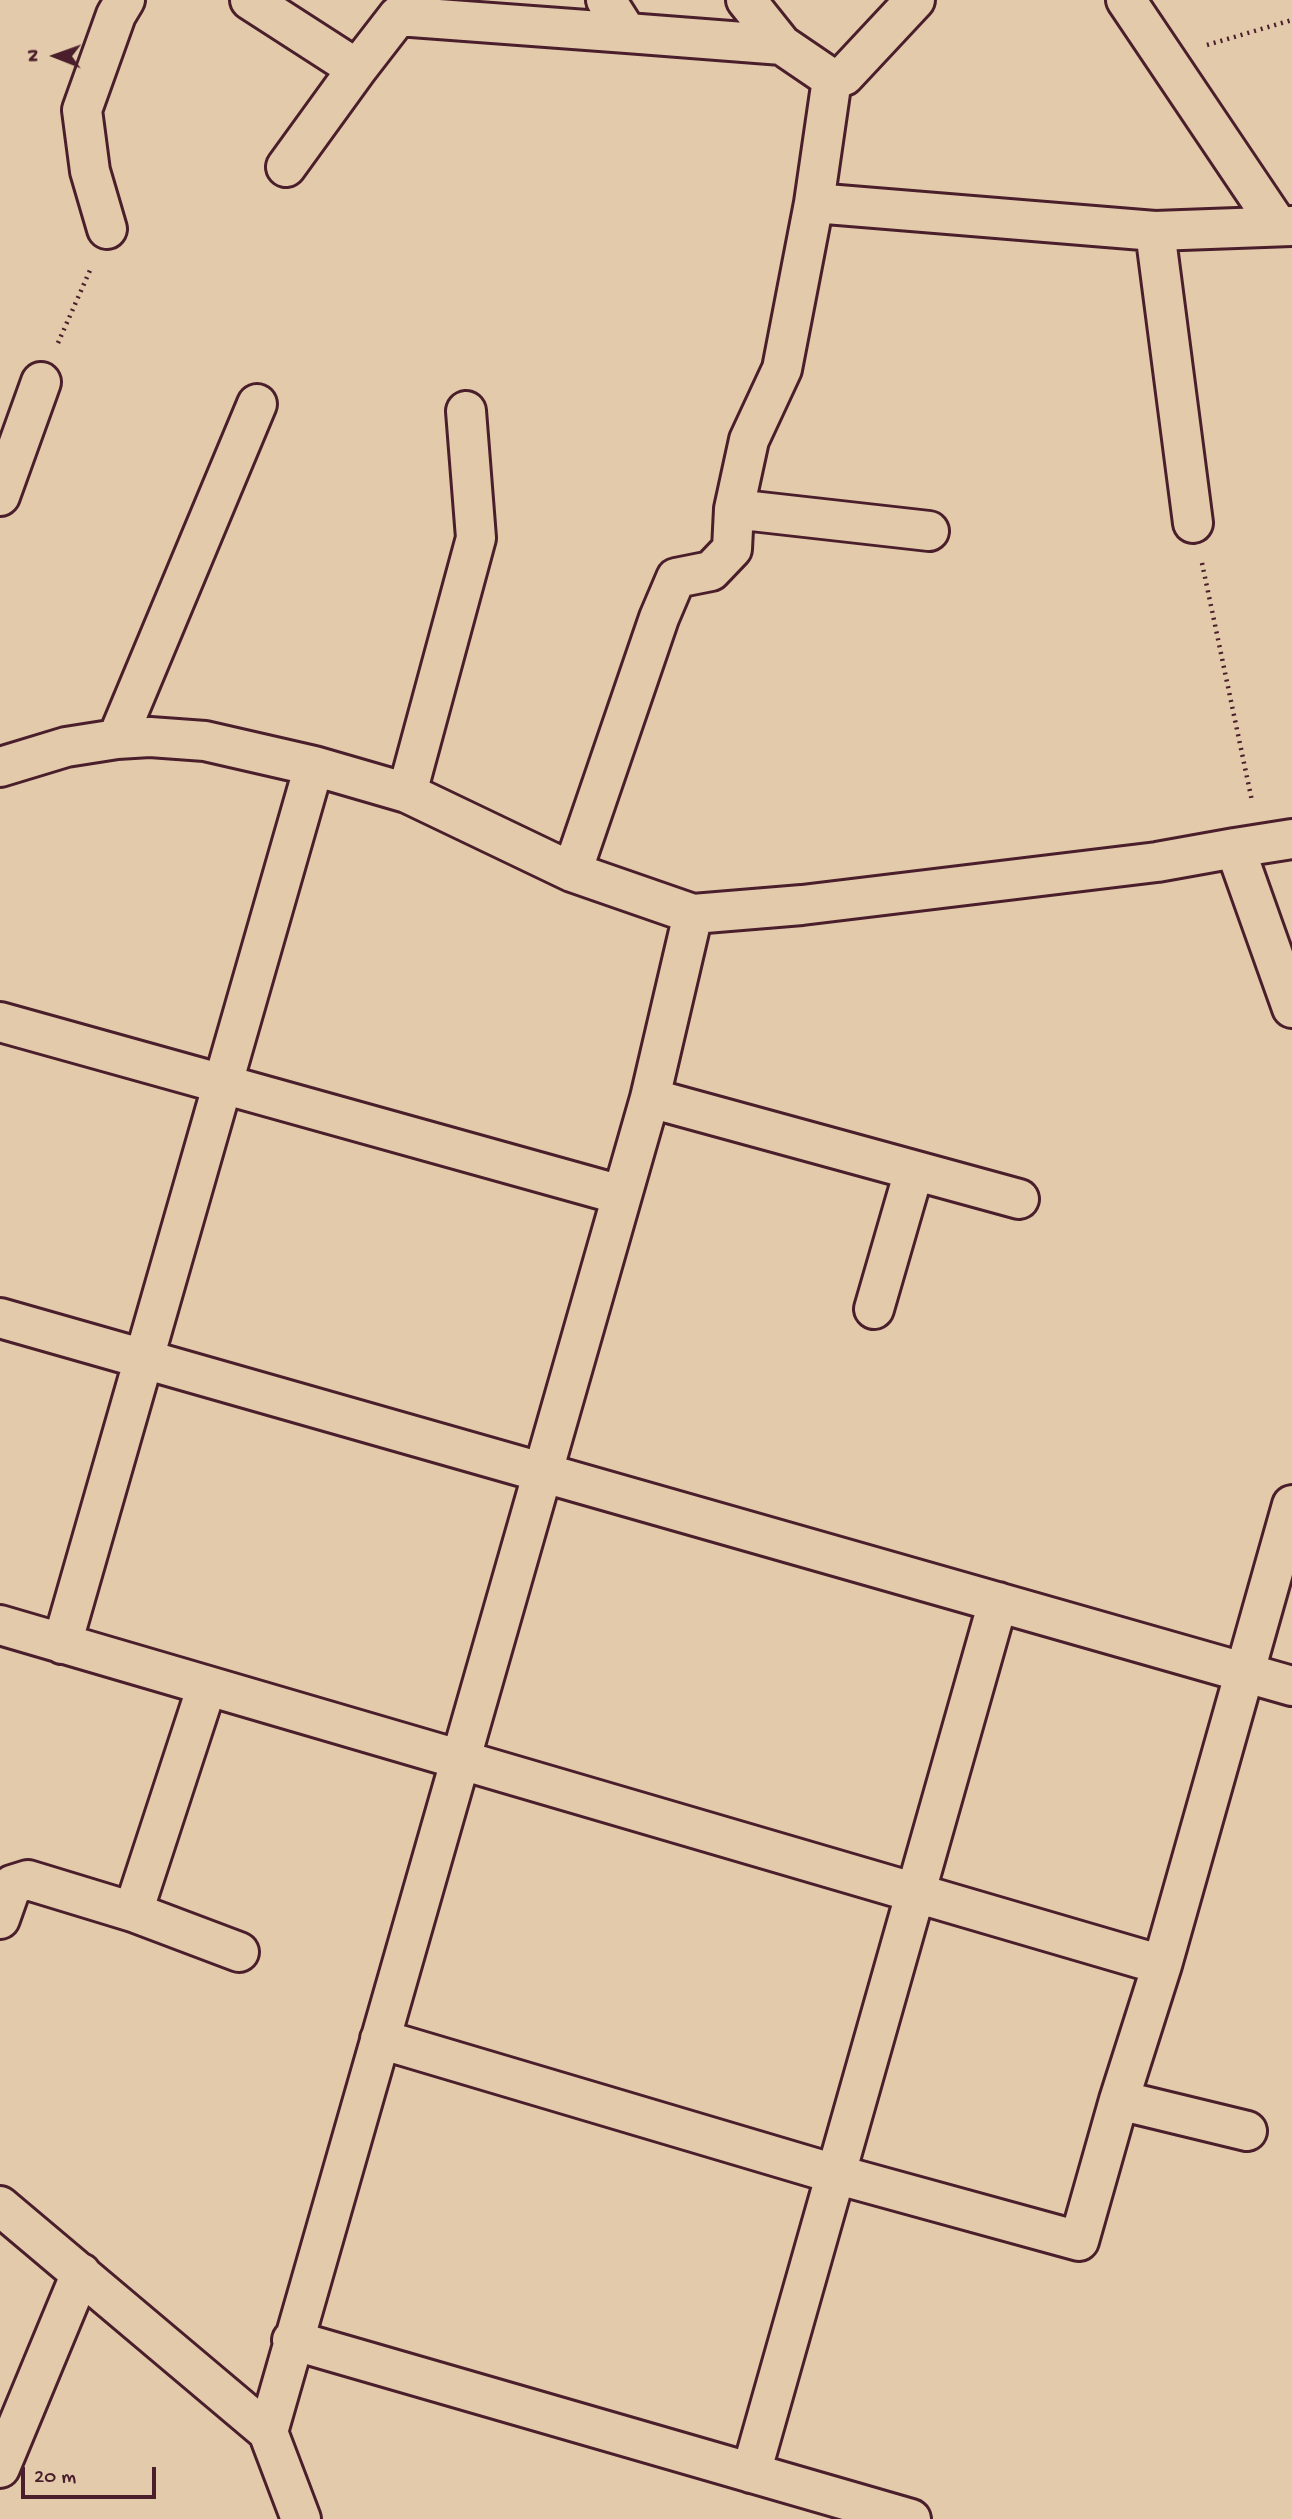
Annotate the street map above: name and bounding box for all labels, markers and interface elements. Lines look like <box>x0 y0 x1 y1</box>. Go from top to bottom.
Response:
north arrow <box>21 21 91 91</box>
text: N <box>23 49 46 62</box>
scale bar <box>24 2452 159 2496</box>
text: 20 m <box>34 2466 76 2491</box>

